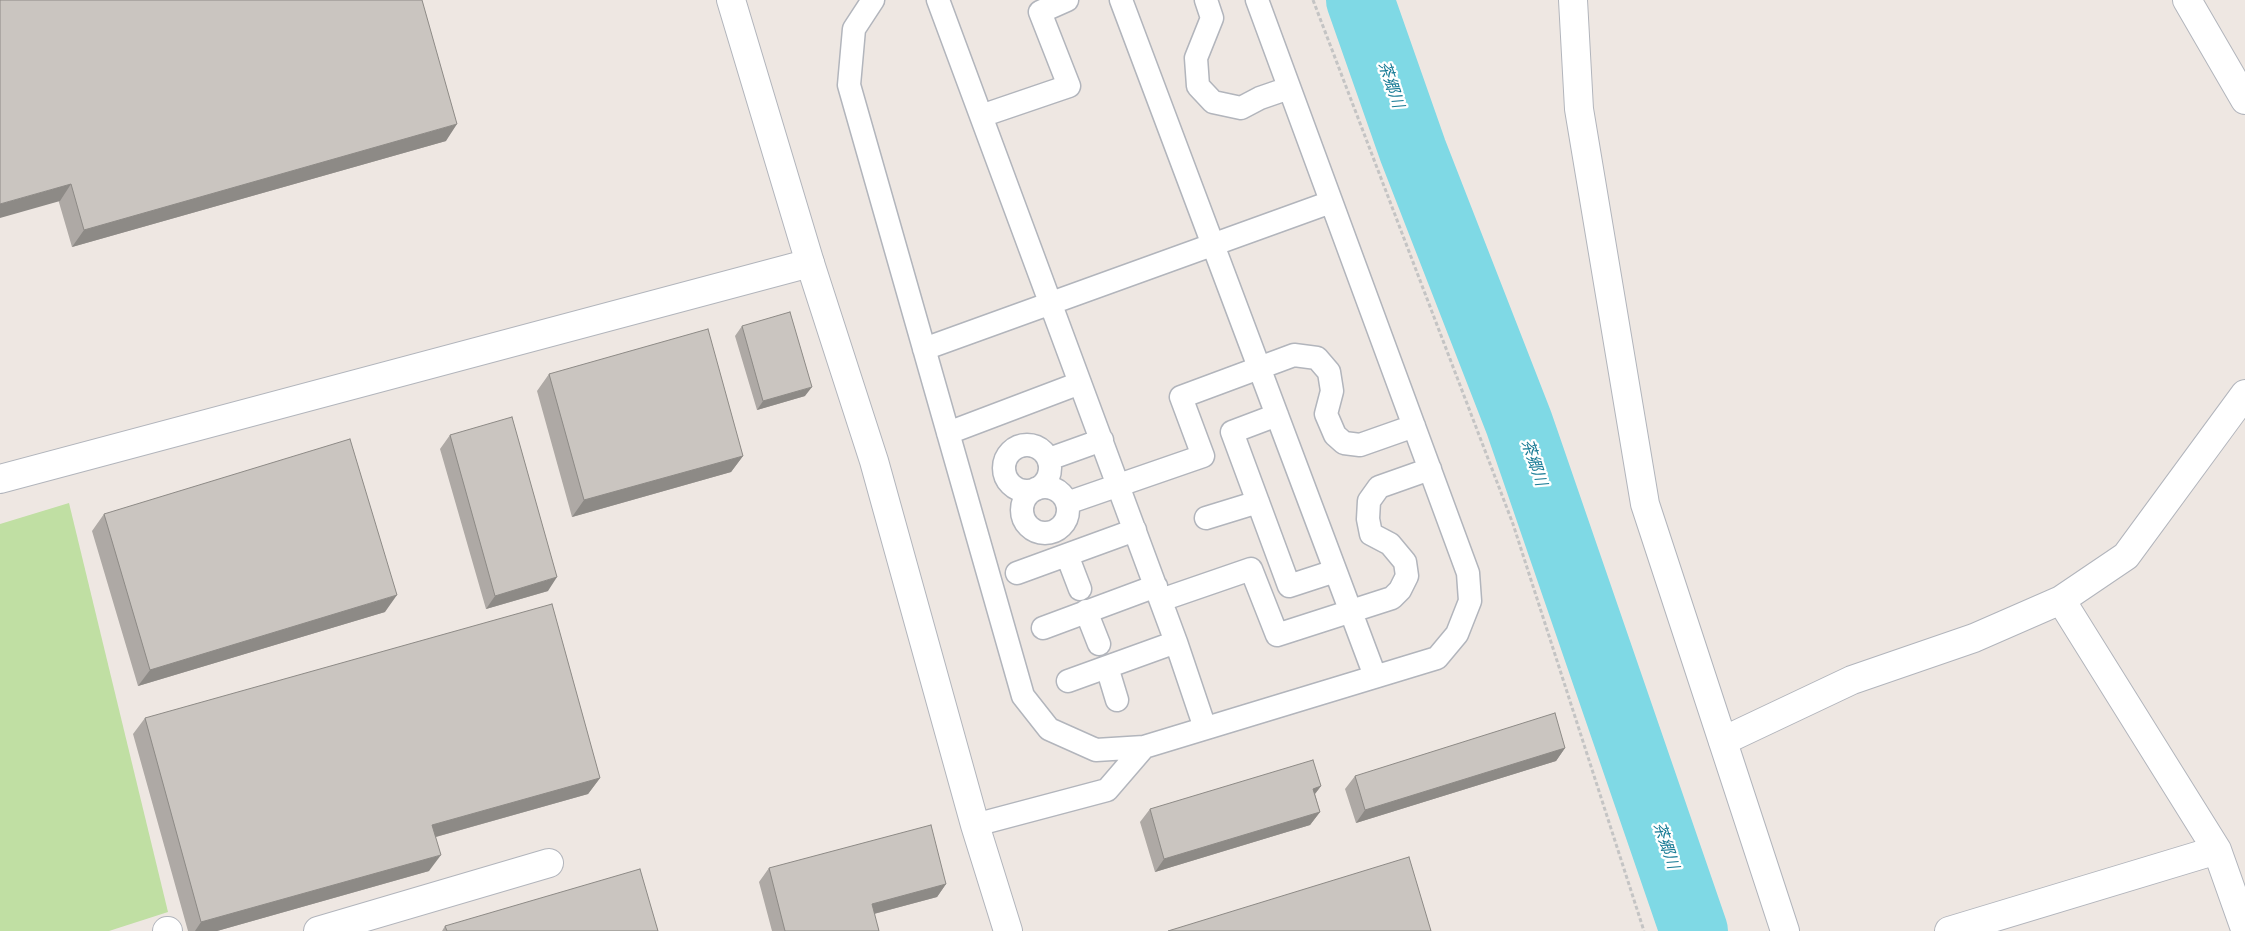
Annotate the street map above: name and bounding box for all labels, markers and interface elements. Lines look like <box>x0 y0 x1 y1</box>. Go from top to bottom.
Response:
water label: 茶郷川 <box>1373 59 1407 111</box>
water label: 茶郷川 <box>1516 437 1550 489</box>
water label: 茶郷川 <box>1648 820 1682 872</box>

